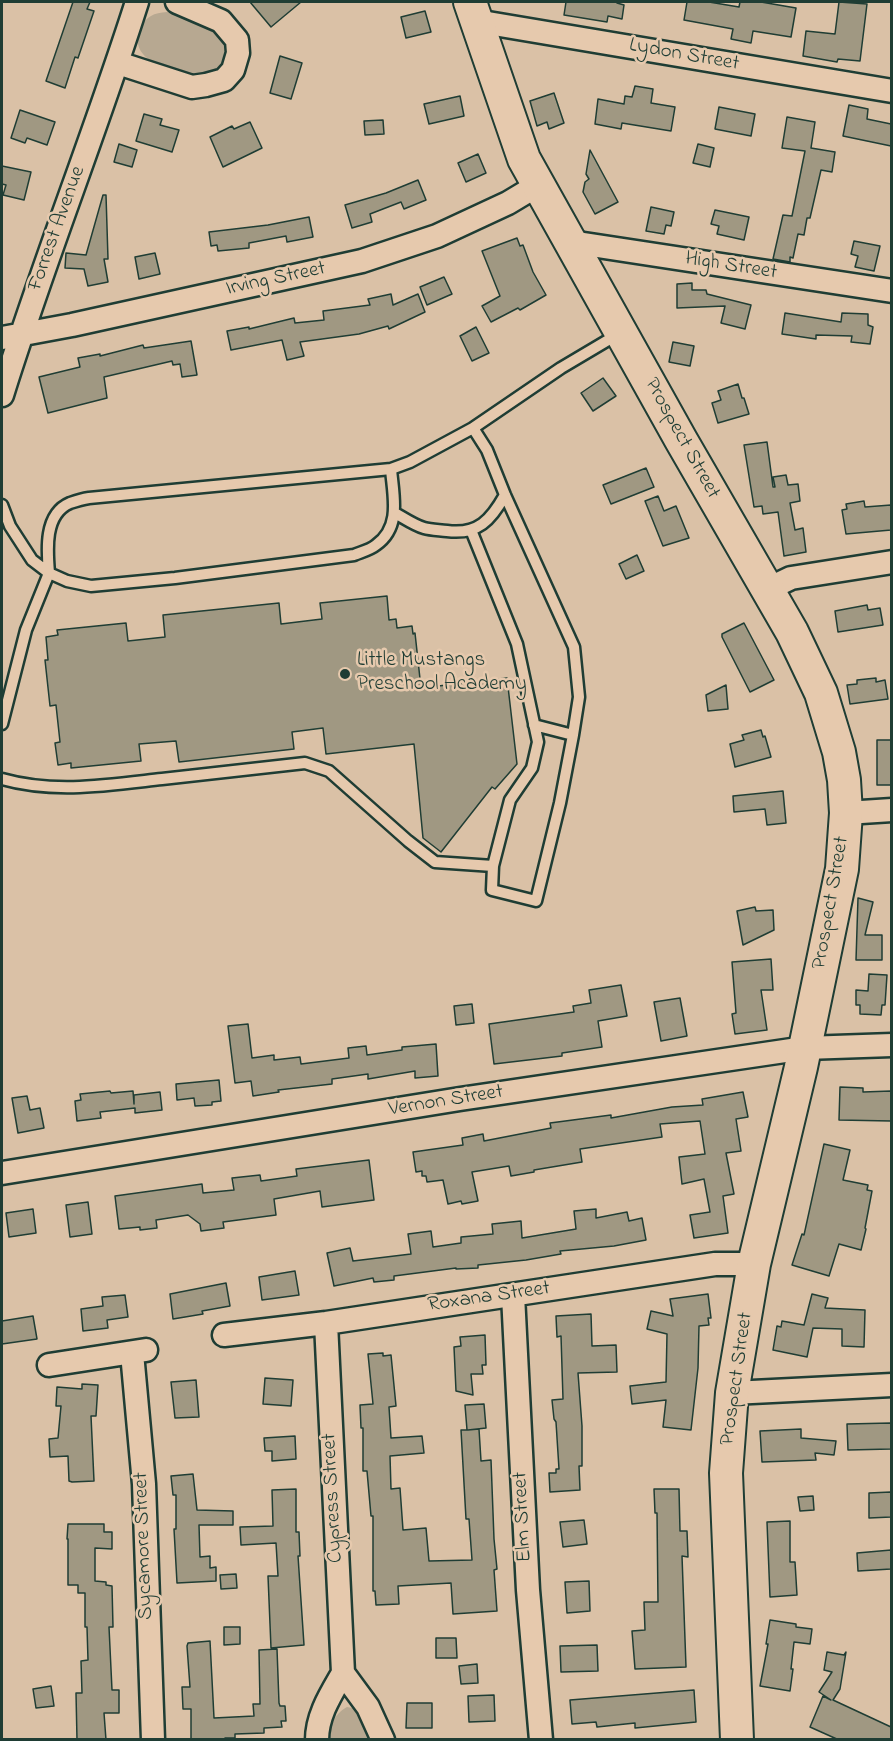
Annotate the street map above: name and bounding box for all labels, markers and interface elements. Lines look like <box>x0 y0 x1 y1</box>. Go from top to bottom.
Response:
street label: Lydon Street <box>627 34 741 78</box>
street label: Forrest Avenue <box>24 163 92 295</box>
street label: High Street <box>683 247 779 287</box>
street label: Irving Street <box>224 257 328 303</box>
street label: Prospect Street <box>637 374 725 504</box>
place label: Little Mustangs Preschool Academy <box>357 649 527 699</box>
marker: Little Mustangs Preschool Academy <box>338 667 352 681</box>
street label: Prospect Street <box>808 835 856 971</box>
street label: Vernon Street <box>387 1081 505 1123</box>
street label: Roxana Street <box>426 1277 552 1319</box>
street label: Prospect Street <box>716 1311 760 1447</box>
street label: Cypress Street <box>318 1432 350 1564</box>
street label: Elm Street <box>509 1471 539 1563</box>
street label: Sycamore Street <box>130 1472 160 1620</box>

